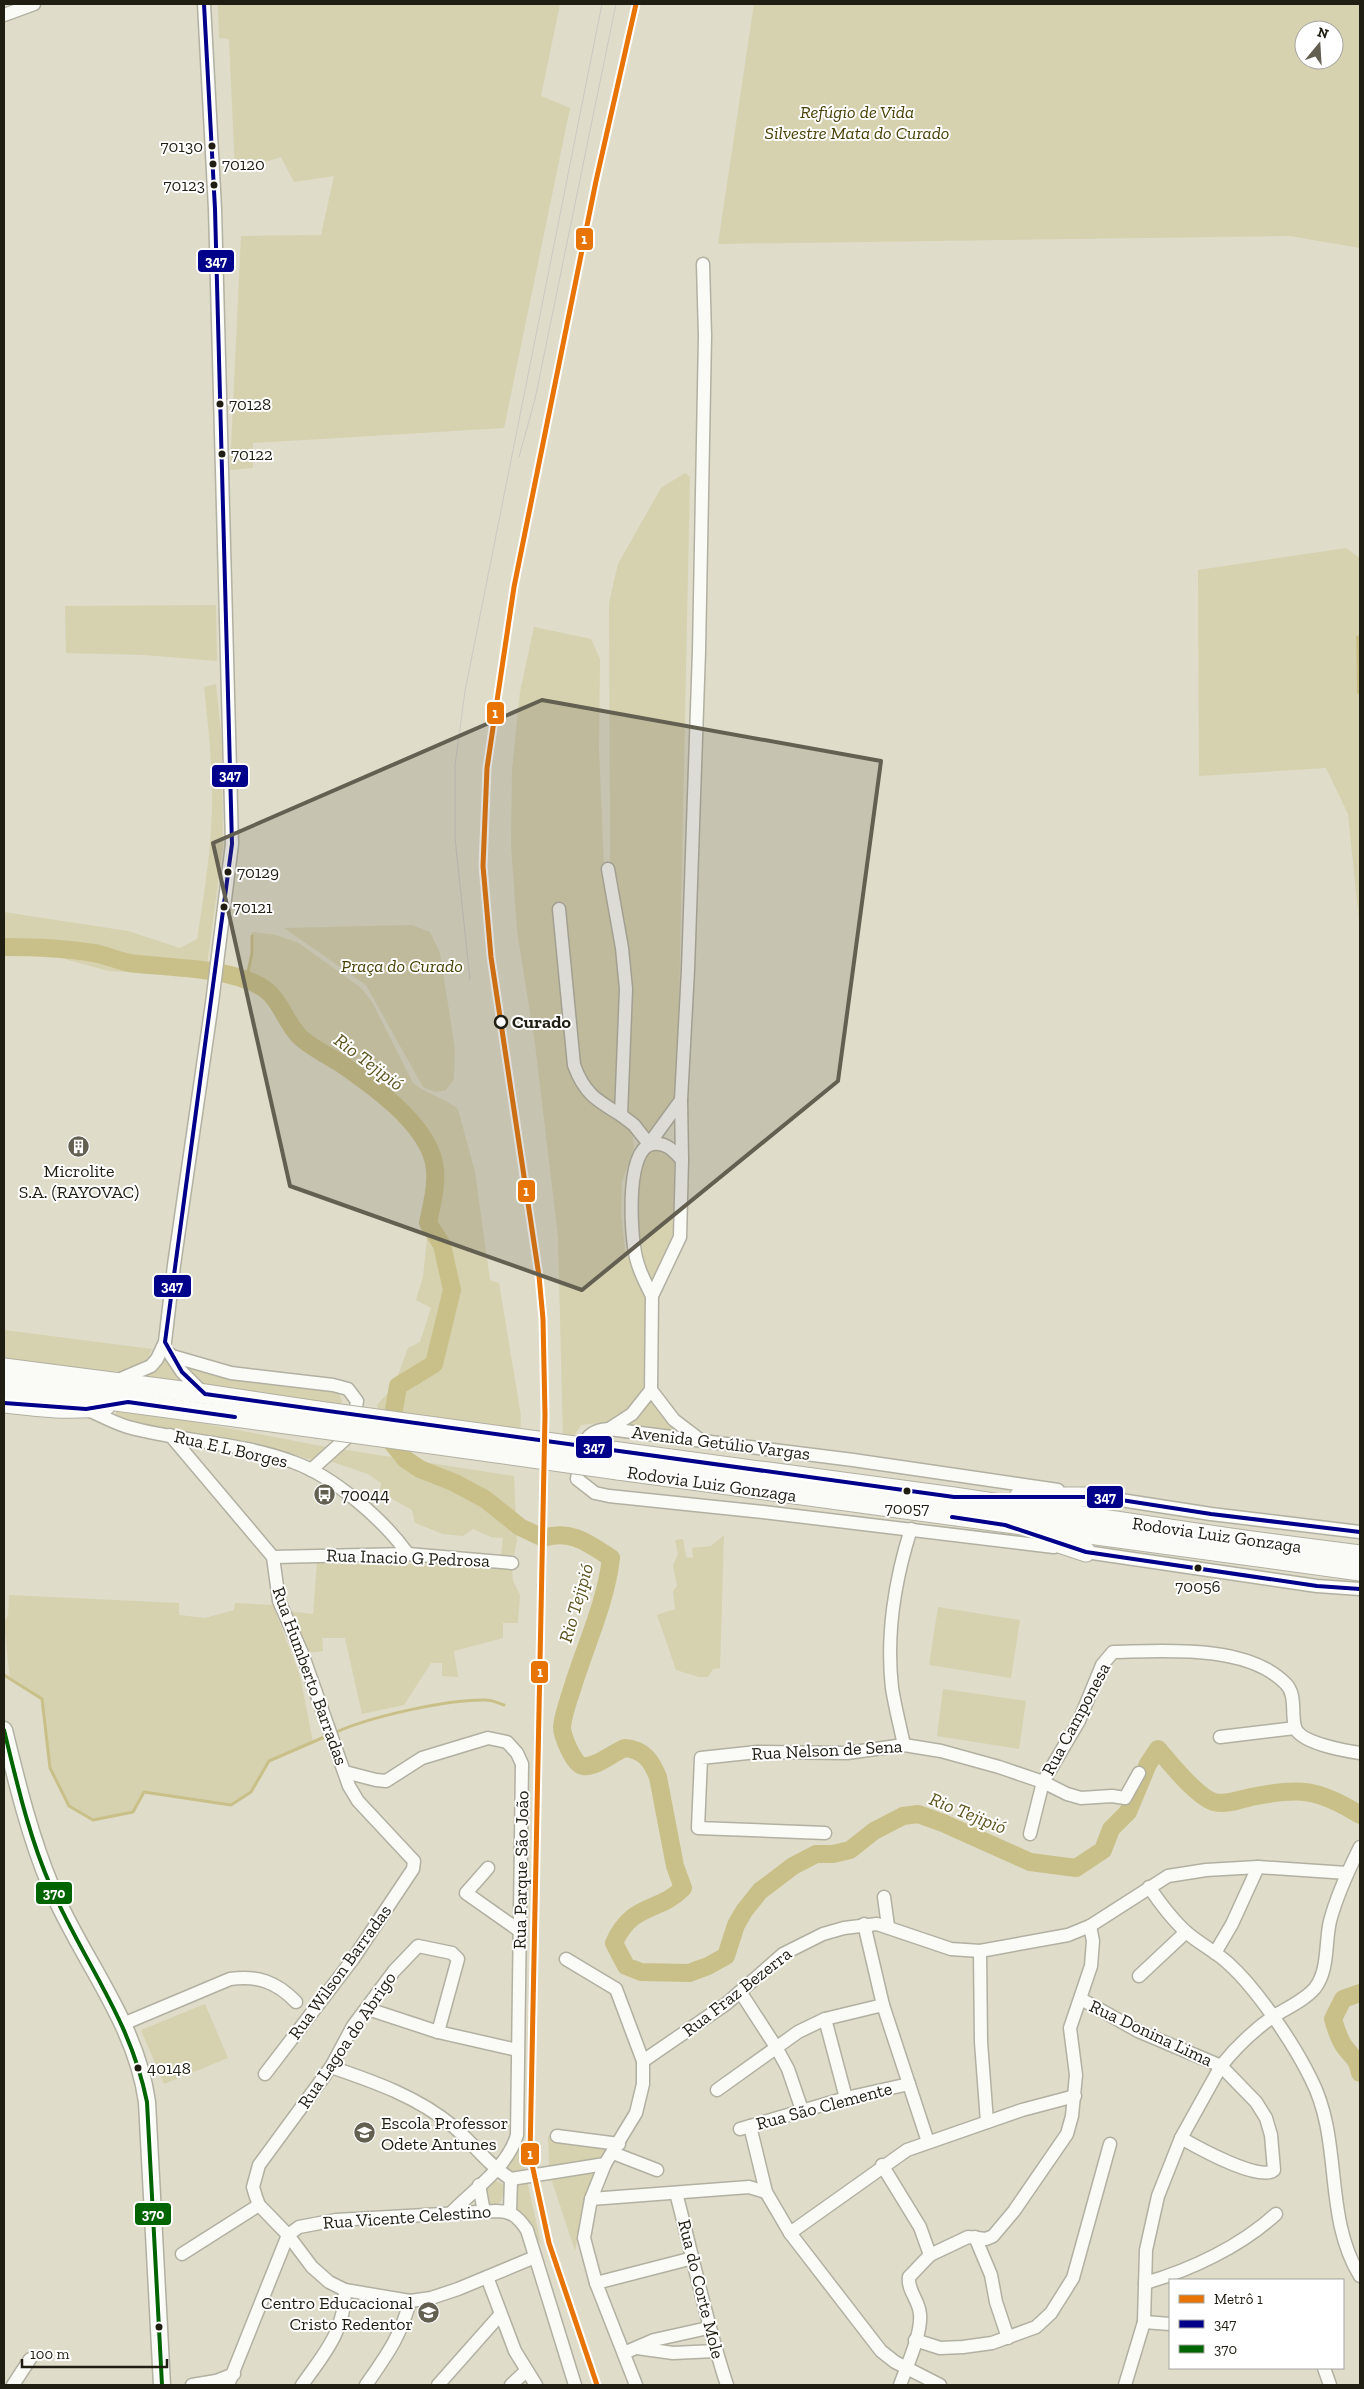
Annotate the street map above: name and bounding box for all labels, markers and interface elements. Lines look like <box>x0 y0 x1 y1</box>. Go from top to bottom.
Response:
north arrow <box>1294 20 1344 70</box>
text: N <box>1315 23 1331 43</box>
park label: Refúgio de Vida Silvestre Mata do Curado <box>765 101 949 144</box>
place label: 70130 <box>161 136 203 156</box>
marker: 70130 <box>207 141 217 151</box>
place label: 70120 <box>222 154 265 174</box>
marker: 70120 <box>208 159 218 169</box>
place label: 70123 <box>164 175 205 195</box>
marker: 70123 <box>209 180 219 190</box>
line badge: 1 <box>575 227 594 251</box>
text: 1 <box>581 231 587 248</box>
line badge: 347 <box>197 249 235 273</box>
text: 347 <box>205 253 227 270</box>
place label: 70128 <box>229 394 271 414</box>
marker: 70128 <box>215 399 225 409</box>
place label: 70122 <box>231 444 273 464</box>
marker: 70122 <box>217 449 227 459</box>
line badge: 1 <box>486 701 505 725</box>
text: 1 <box>492 705 498 722</box>
line badge: 347 <box>211 764 249 788</box>
text: 347 <box>219 767 241 784</box>
place label: 70129 <box>237 862 279 882</box>
marker: 70129 <box>223 867 233 877</box>
place label: 70121 <box>233 897 273 917</box>
marker: 70121 <box>219 902 229 912</box>
park label: Praça do Curado <box>341 955 463 977</box>
place label: Curado <box>512 1011 571 1033</box>
marker: Curado <box>494 1015 508 1029</box>
water label: Rio Tejipió <box>330 1028 408 1096</box>
building icon: Microlite S.A. (RAYOVAC) <box>67 1134 91 1158</box>
place label: Microlite S.A. (RAYOVAC) <box>19 1160 139 1203</box>
line badge: 1 <box>517 1179 536 1203</box>
text: 1 <box>523 1183 529 1200</box>
line badge: 347 <box>153 1274 192 1298</box>
text: 347 <box>161 1278 183 1295</box>
street label: Avenida Getúlio Vargas <box>631 1421 812 1465</box>
street label: Rua E L Borges <box>172 1425 290 1473</box>
line badge: 347 <box>575 1435 613 1459</box>
text: 347 <box>583 1439 605 1456</box>
street label: Rodovia Luiz Gonzaga <box>626 1461 798 1507</box>
bus stop icon: 70044 <box>313 1483 337 1507</box>
place label: 70044 <box>341 1484 390 1506</box>
line badge: 347 <box>1086 1485 1124 1509</box>
marker: 70057 <box>902 1486 912 1496</box>
text: 347 <box>1094 1489 1116 1506</box>
place label: 70057 <box>885 1498 929 1518</box>
street label: Rodovia Luiz Gonzaga <box>1131 1512 1303 1558</box>
street label: Rua Inacio G Pedrosa <box>326 1544 490 1572</box>
water label: Rio Tejipió <box>554 1561 598 1645</box>
marker: 70056 <box>1193 1563 1203 1573</box>
place label: 70056 <box>1175 1576 1221 1596</box>
street label: Rua Humberto Barradas <box>267 1584 353 1768</box>
street label: Rua Camponesa <box>1037 1659 1115 1779</box>
line badge: 1 <box>530 1660 549 1684</box>
text: 1 <box>537 1664 543 1681</box>
street label: Rua Nelson de Sena <box>751 1735 903 1765</box>
water label: Rio Tejipió <box>926 1787 1010 1839</box>
street label: Rua Parque São João <box>509 1790 533 1950</box>
line badge: 370 <box>35 1881 73 1905</box>
text: 370 <box>43 1885 65 1902</box>
street label: Rua Wilson Barradas <box>284 1900 396 2044</box>
street label: Rua Fraz Bezerra <box>678 1942 796 2042</box>
street label: Rua Lagoa do Abrigo <box>293 1968 401 2112</box>
street label: Rua Donina Lima <box>1086 1995 1216 2071</box>
place label: 40148 <box>147 2058 191 2078</box>
marker: 40148 <box>133 2063 143 2073</box>
street label: Rua São Clemente <box>754 2077 894 2135</box>
place label: Escola Professor Odete Antunes <box>381 2112 508 2155</box>
school or university icon: Escola Professor Odete Antunes <box>353 2121 377 2145</box>
line badge: 1 <box>520 2142 540 2166</box>
text: 1 <box>527 2146 533 2163</box>
street label: Rua Vicente Celestino <box>322 2200 492 2234</box>
line badge: 370 <box>134 2202 172 2226</box>
text: 370 <box>142 2206 164 2223</box>
street label: Rua do Corte Mole <box>673 2217 729 2361</box>
legend <box>1169 2279 1344 2369</box>
text: Metrô 1 <box>1214 2290 1263 2308</box>
place label: Centro Educacional Cristo Redentor <box>261 2292 413 2335</box>
school or university icon: Centro Educacional Cristo Redentor <box>417 2301 441 2325</box>
text: 347 <box>1214 2315 1236 2333</box>
unlabelled marker <box>154 2322 164 2332</box>
scale bar <box>22 2336 168 2368</box>
text: 370 <box>1214 2340 1237 2358</box>
text: 100 m <box>30 2345 69 2363</box>

